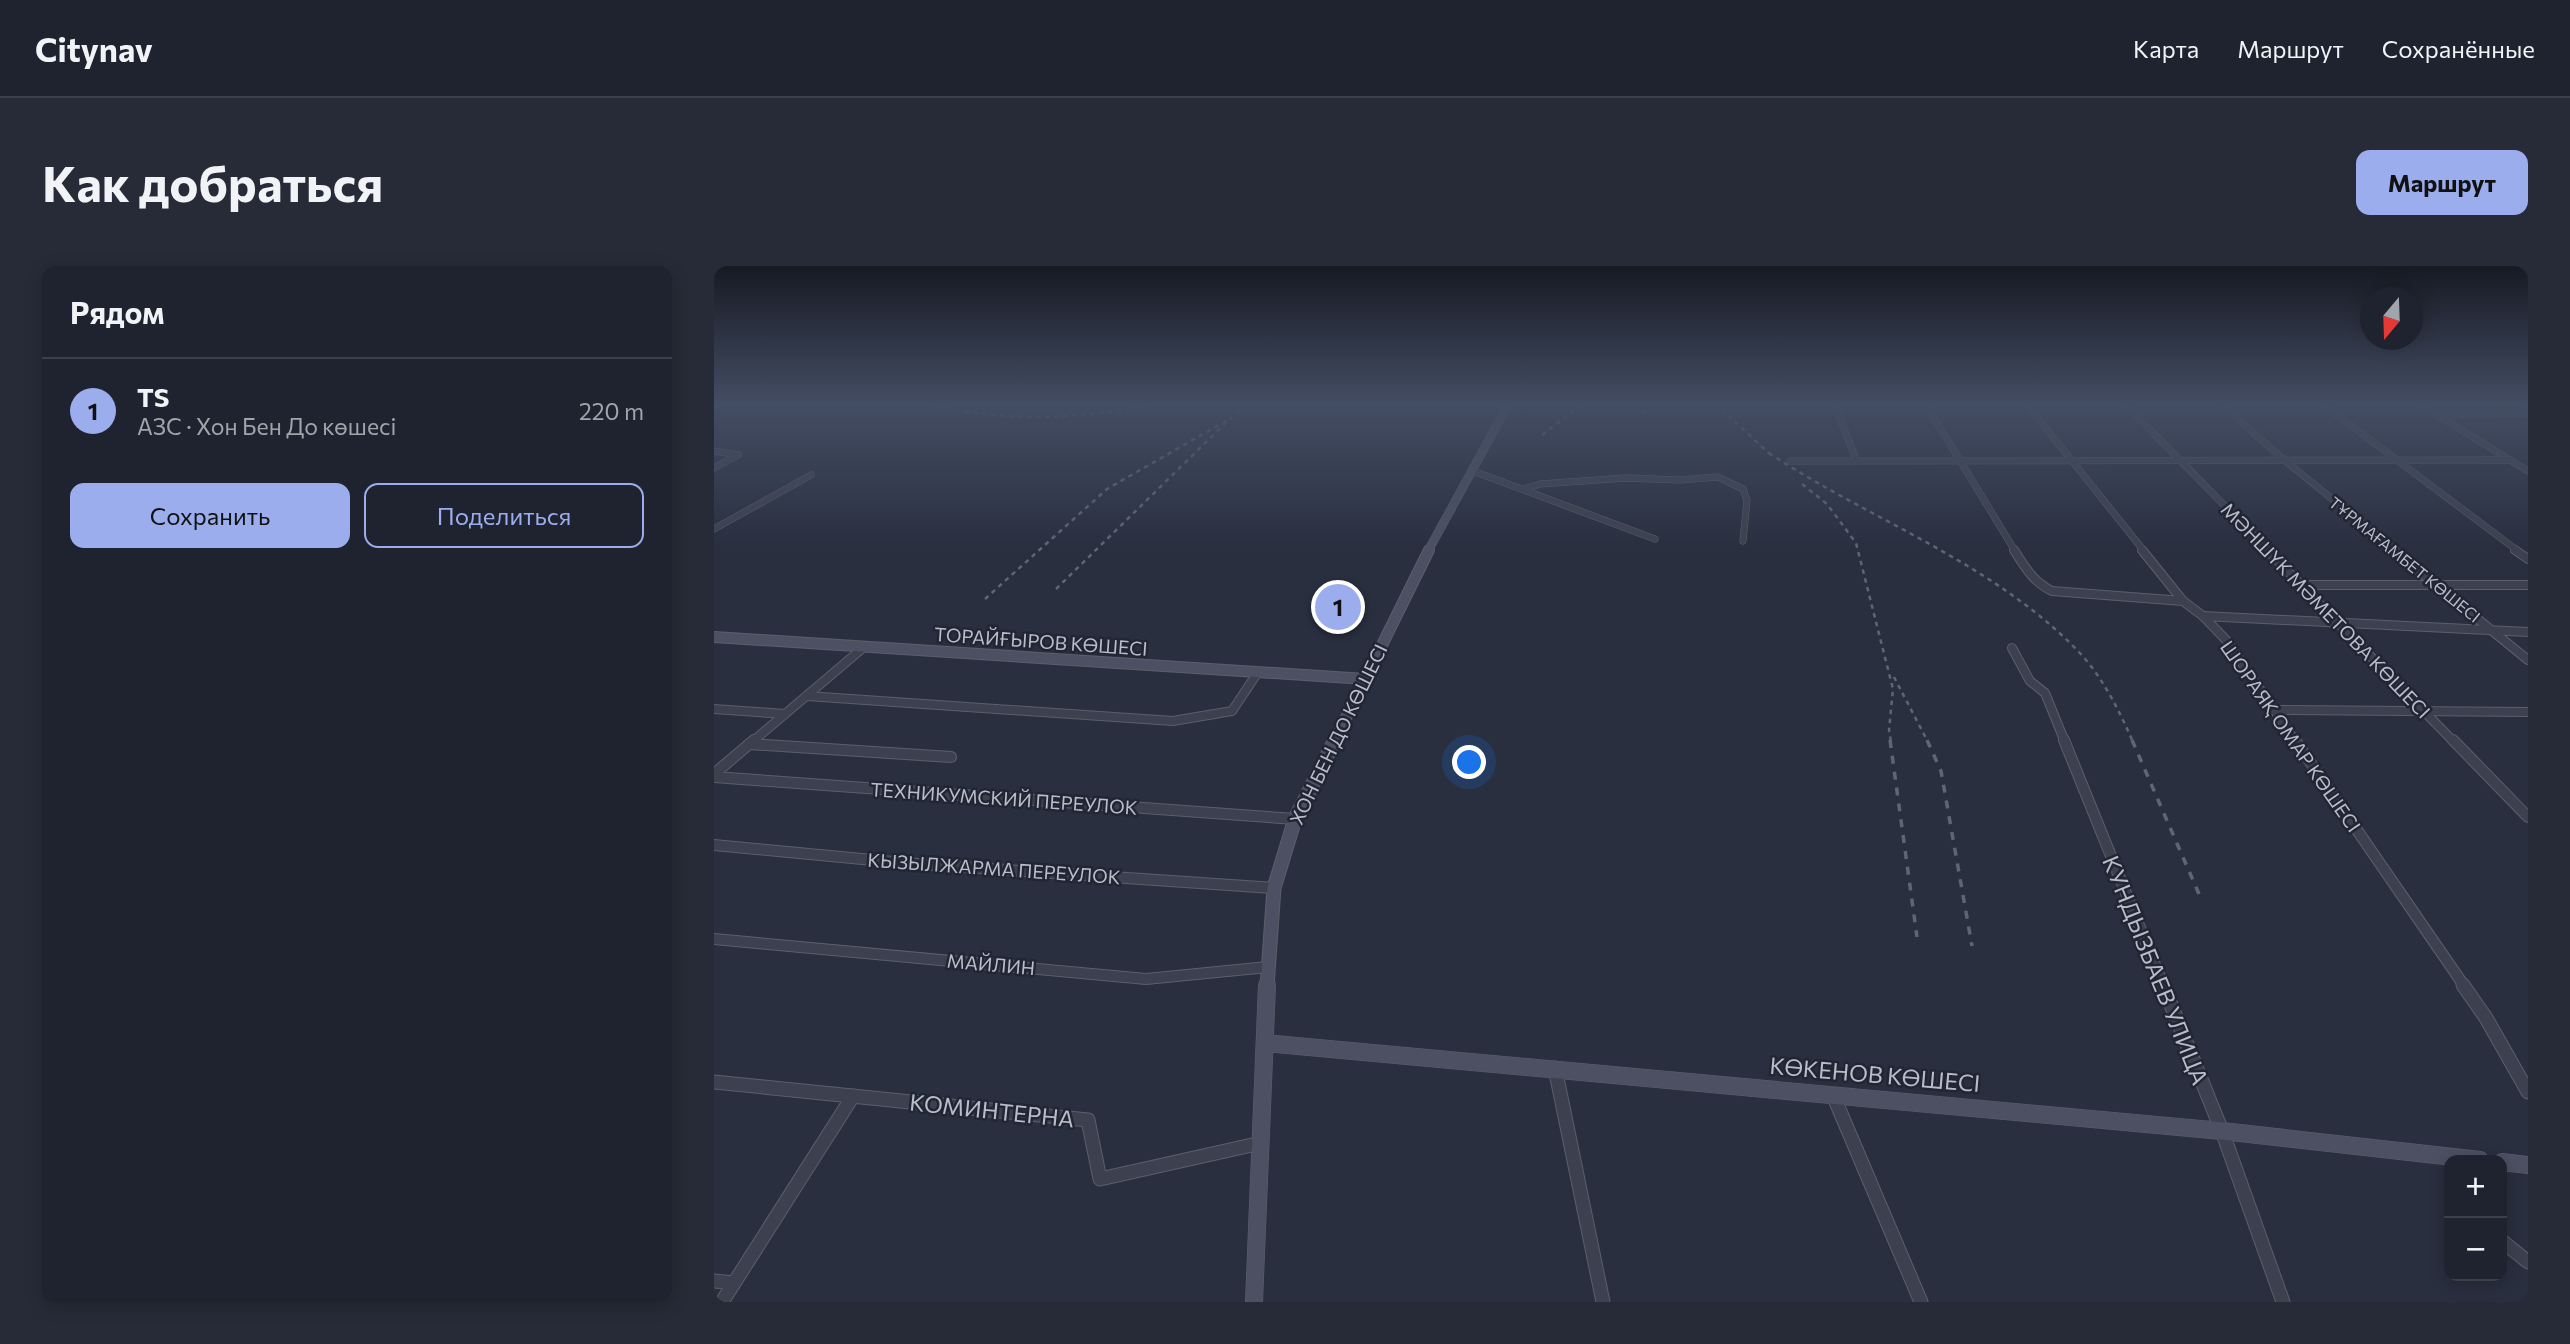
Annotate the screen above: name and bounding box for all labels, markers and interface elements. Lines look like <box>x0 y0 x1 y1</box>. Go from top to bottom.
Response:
text: Citynav <box>35 28 153 69</box>
text: Карта <box>2133 34 2199 63</box>
text: Маршрут <box>2237 34 2344 63</box>
text: Сохранённые <box>2382 34 2535 63</box>
button: Маршрут <box>2356 150 2528 215</box>
text: Как добраться <box>42 152 383 212</box>
north arrow <box>2360 287 2423 350</box>
text: Рядом <box>70 293 164 330</box>
text: TS <box>137 381 169 412</box>
text: 1 <box>88 397 98 425</box>
text: 220 m <box>579 397 644 425</box>
text: АЗС · Хон Бен До көшесі <box>137 412 396 440</box>
button: Сохранить <box>70 483 350 548</box>
button: Поделиться <box>364 483 644 548</box>
street label: ТҰРМАҒАМБЕТ КӨШЕСІ <box>2326 492 2484 626</box>
street label: МӘНШҮК МӘМЕТОВА КӨШЕСІ <box>2217 497 2435 723</box>
pin: 1 <box>1315 581 1361 633</box>
street label: ТОРАЙҒЫРОВ КӨШЕСІ <box>934 622 1148 660</box>
street label: ШОРАЯҚ ОМАР КӨШЕСІ <box>2216 636 2366 836</box>
street label: ХОН БЕН ДО КӨШЕСІ <box>1284 640 1392 828</box>
your location <box>1452 745 1486 779</box>
street label: ТЕХНИКУМСКИЙ ПЕРЕУЛОК <box>870 777 1139 819</box>
street label: КЫЗЫЛЖАРМА ПЕРЕУЛОК <box>867 848 1121 888</box>
street label: КУНДЫЗБАЕВ УЛИЦА <box>2097 851 2215 1089</box>
street label: МАЙЛИН <box>946 949 1036 979</box>
street label: КӨКЕНОВ КӨШЕСІ <box>1769 1051 1981 1097</box>
street label: КОМИНТЕРНА <box>908 1087 1076 1133</box>
map controls <box>2444 1155 2507 1281</box>
button: + <box>2444 1155 2507 1218</box>
button: − <box>2444 1218 2507 1281</box>

